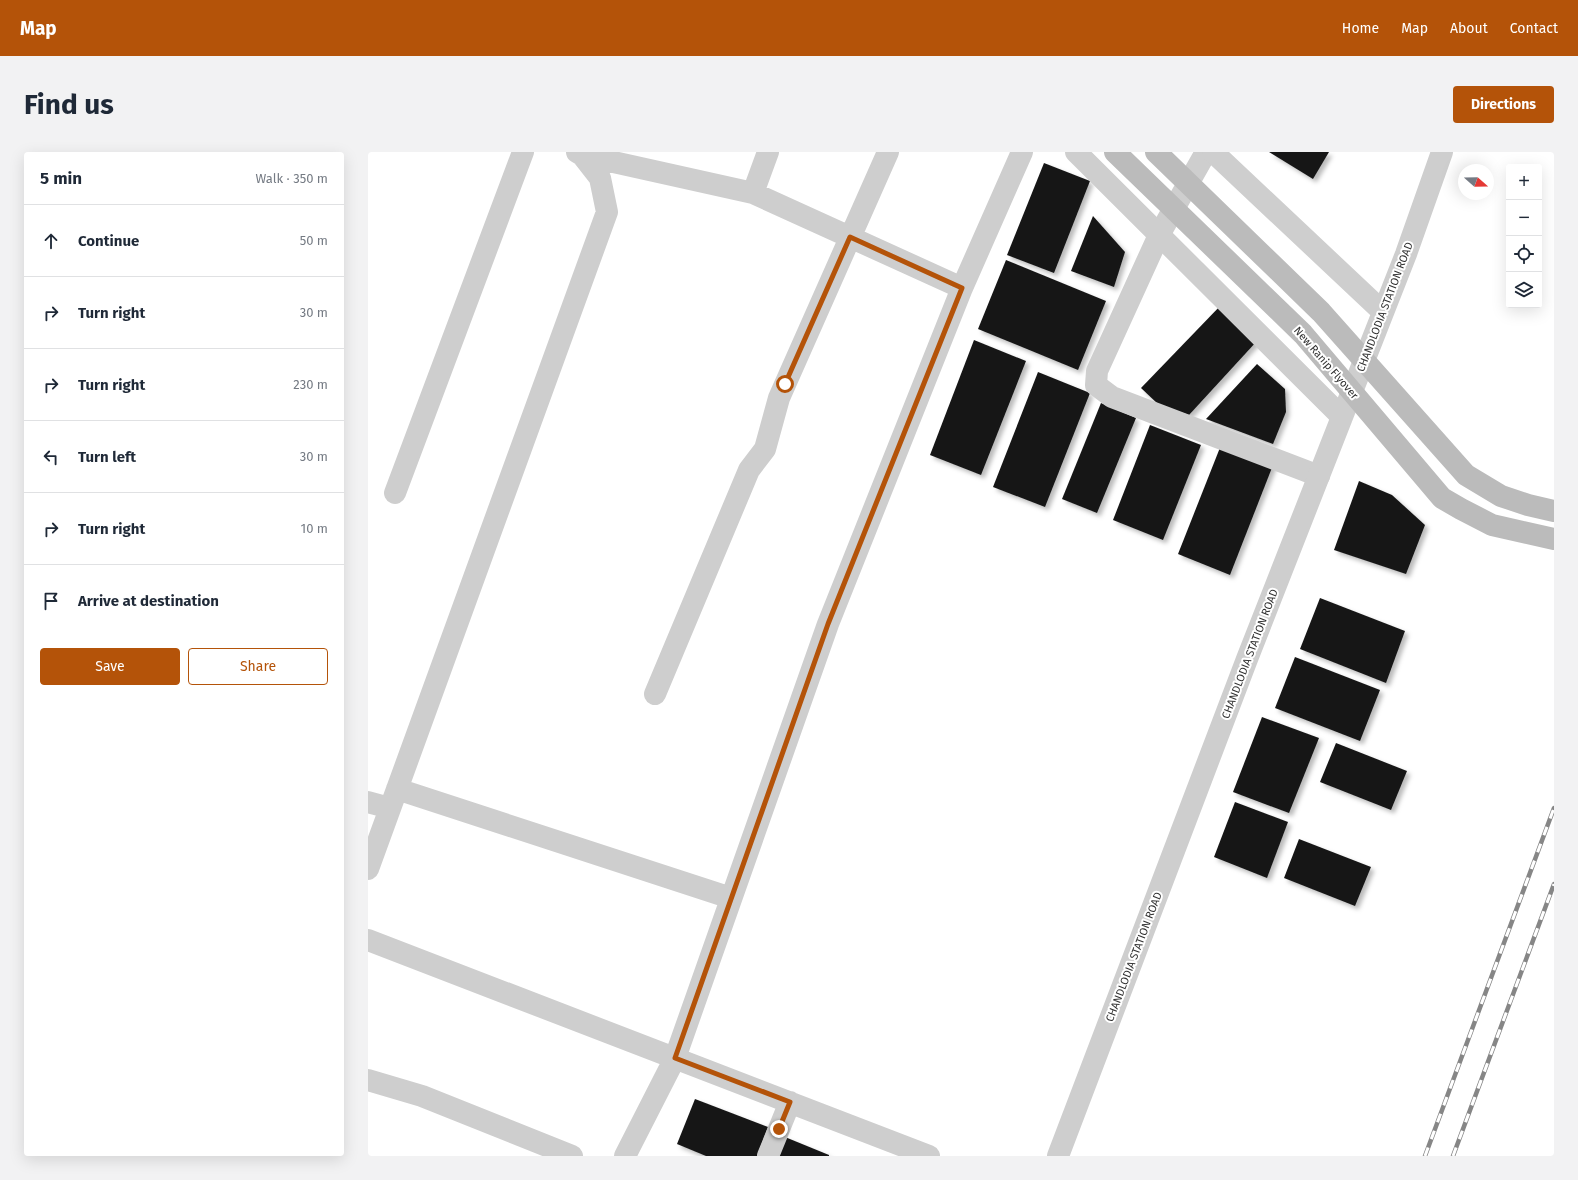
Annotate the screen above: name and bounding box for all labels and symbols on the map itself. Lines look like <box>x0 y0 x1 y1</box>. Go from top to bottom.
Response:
north arrow <box>1458 164 1494 200</box>
street label: CHANDLODIA STATION ROAD <box>1354 240 1416 374</box>
street label: New Ranip Flyover <box>1291 324 1361 402</box>
route start <box>776 375 794 393</box>
street label: CHANDLODIA STATION ROAD <box>1219 587 1281 721</box>
street label: CHANDLODIA STATION ROAD <box>1103 890 1165 1024</box>
route end <box>770 1120 788 1138</box>

